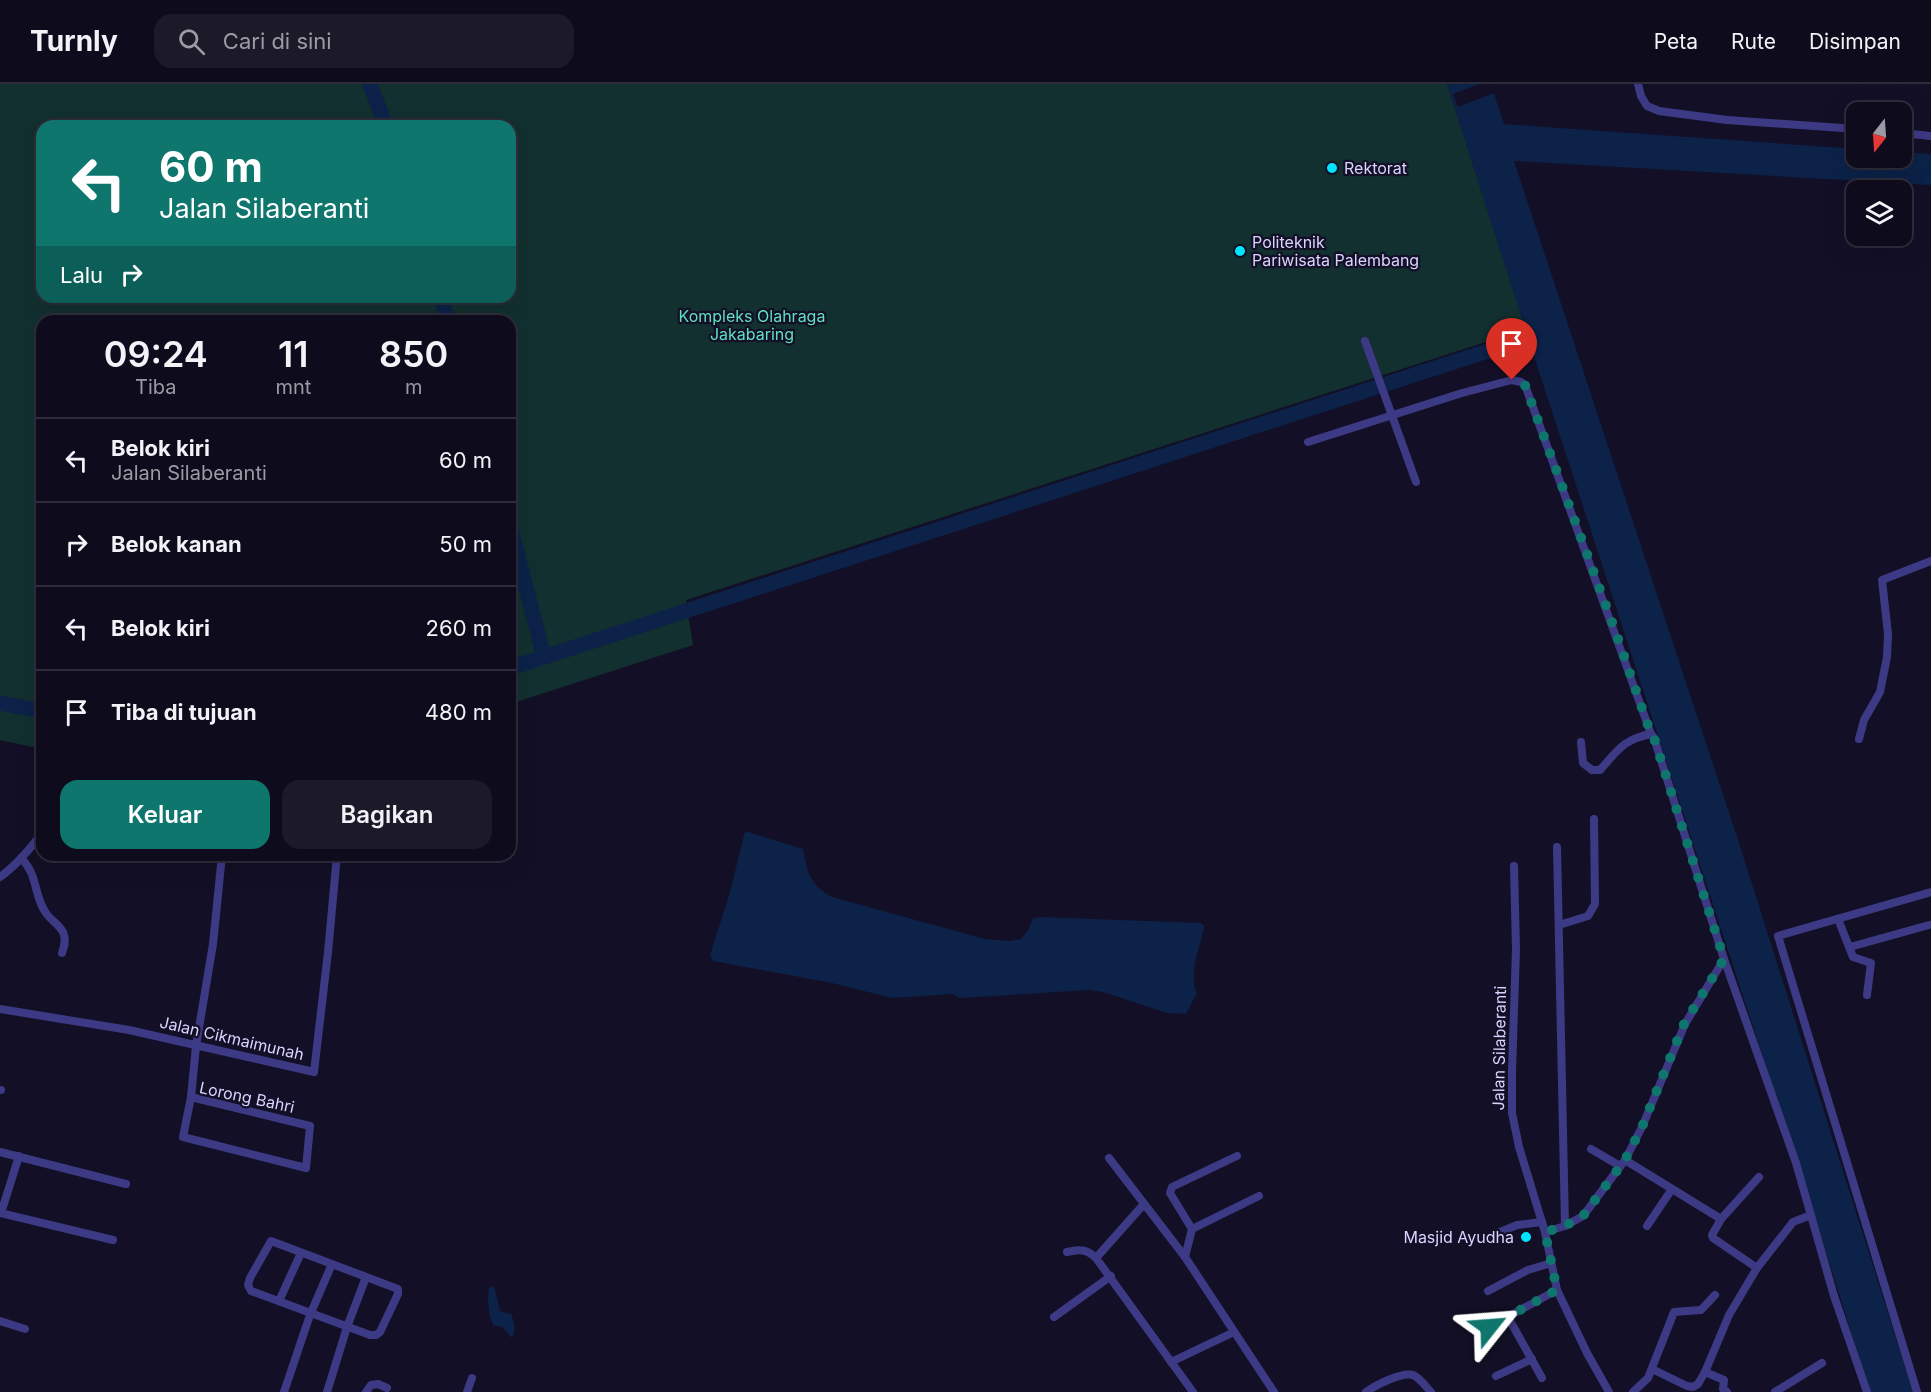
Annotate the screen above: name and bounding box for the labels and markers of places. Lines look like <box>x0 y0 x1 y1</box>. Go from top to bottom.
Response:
place label: Rektorat <box>1344 158 1407 178</box>
marker: Rektorat <box>1325 161 1339 175</box>
place label: Politeknik Pariwisata Palembang <box>1252 232 1419 270</box>
marker: Politeknik Pariwisata Palembang <box>1233 244 1247 258</box>
pin <box>1486 318 1537 380</box>
place label: Masjid Ayudha <box>1403 1227 1514 1247</box>
marker: Masjid Ayudha <box>1519 1230 1533 1244</box>

